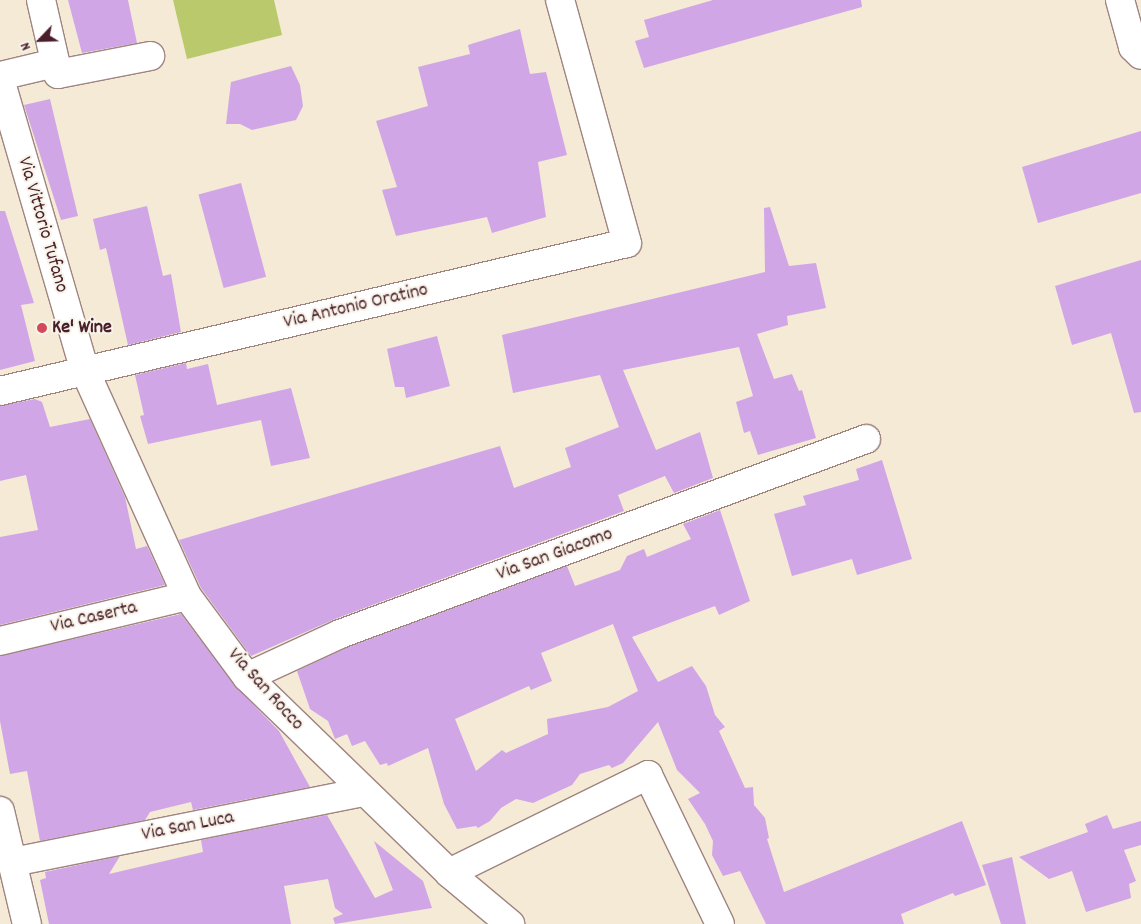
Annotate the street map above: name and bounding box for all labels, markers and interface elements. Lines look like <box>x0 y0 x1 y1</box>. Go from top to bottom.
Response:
north arrow <box>15 15 65 65</box>
text: N <box>16 39 37 53</box>
street label: Via Vittorio Tufano <box>11 154 73 296</box>
street label: Via Antonio Oratino <box>281 279 431 335</box>
place label: Ke' Wine <box>52 316 112 340</box>
marker: Ke' Wine <box>36 322 48 334</box>
street label: Via San Giacomo <box>494 523 616 587</box>
street label: Via Caserta <box>48 596 140 640</box>
street label: Via San Rocco <box>222 644 308 736</box>
street label: Via San Luca <box>140 806 236 848</box>

